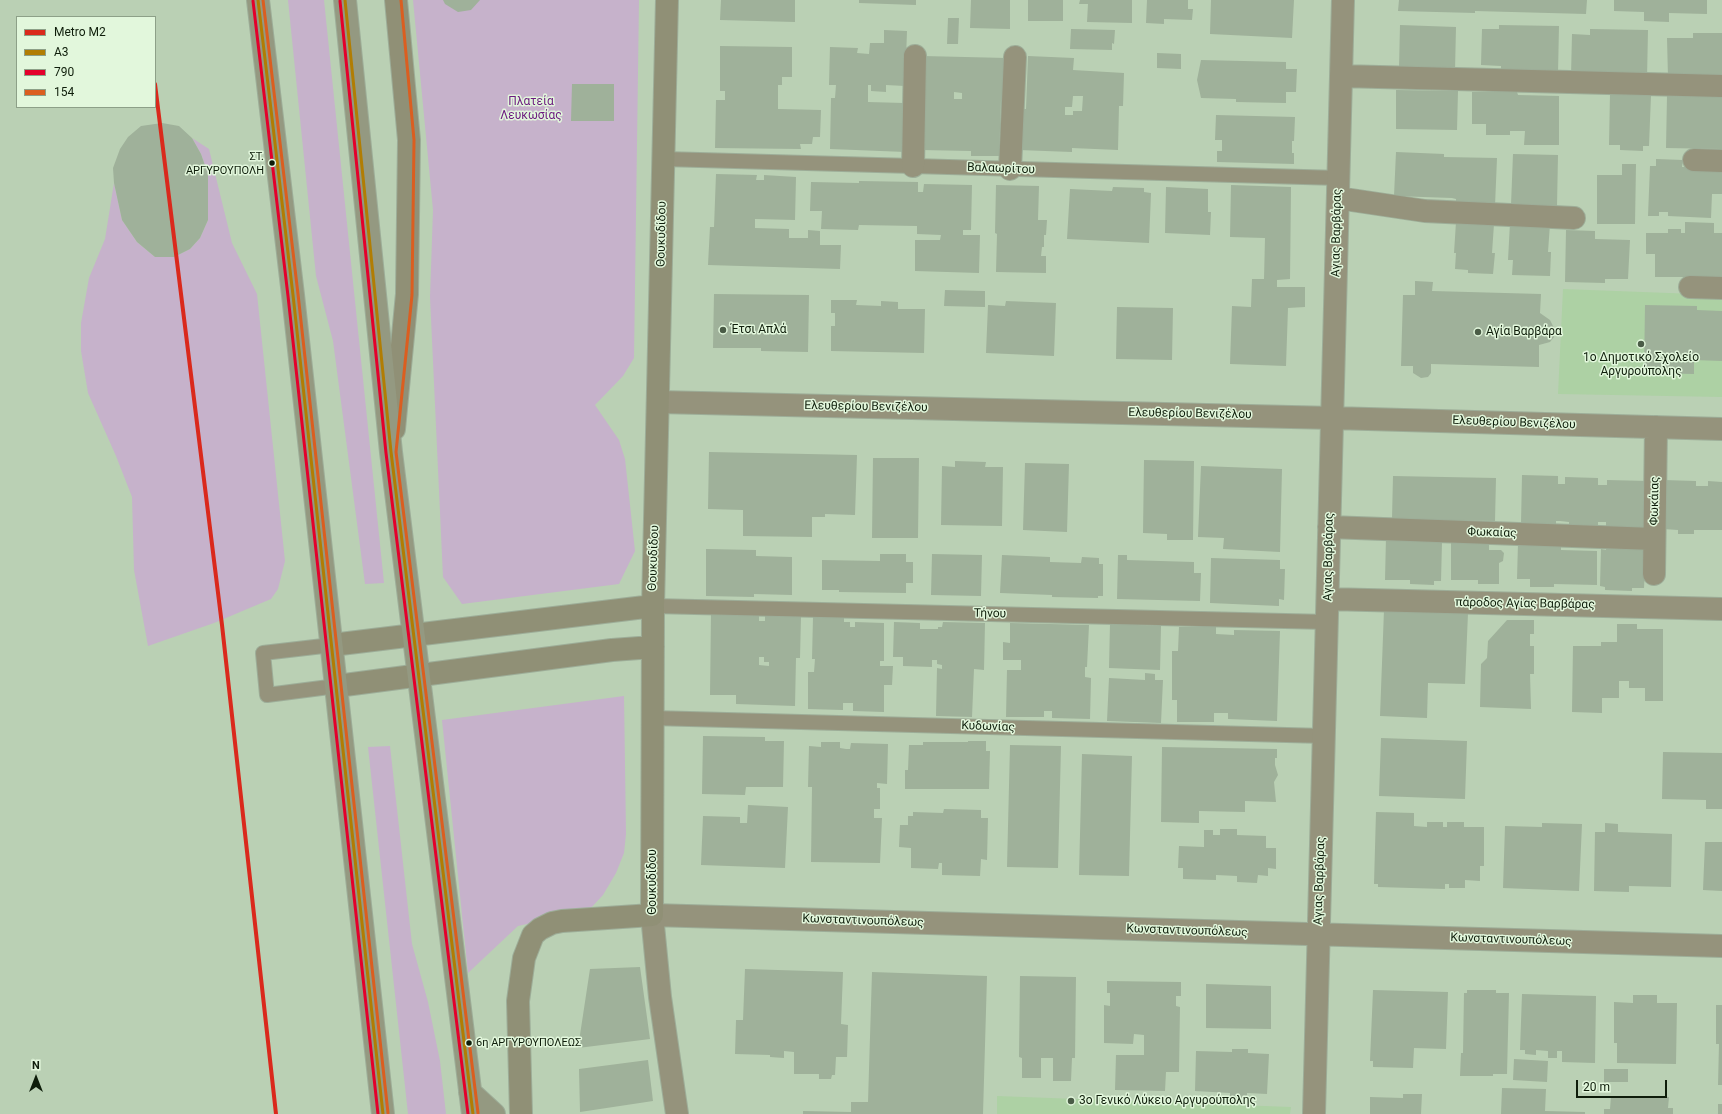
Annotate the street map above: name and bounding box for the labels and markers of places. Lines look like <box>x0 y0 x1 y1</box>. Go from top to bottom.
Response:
place label: ΣΤ. ΑΡΓΥΡΟΥΠΟΛΗ <box>186 150 264 176</box>
marker: ΣΤ. ΑΡΓΥΡΟΥΠΟΛΗ <box>267 158 277 168</box>
place label: Έτσι Απλά <box>731 323 787 337</box>
marker: Έτσι Απλά <box>718 325 728 335</box>
place label: Αγία Βαρβάρα <box>1486 325 1562 339</box>
marker: Αγία Βαρβάρα <box>1473 327 1483 337</box>
marker: 1ο Δημοτικό Σχολείο Αργυρούπολης <box>1636 339 1646 349</box>
place label: 1ο Δημοτικό Σχολείο Αργυρούπολης <box>1583 351 1699 379</box>
place label: 6η ΑΡΓΥΡΟΥΠΟΛΕΩΣ <box>476 1036 581 1050</box>
marker: 6η ΑΡΓΥΡΟΥΠΟΛΕΩΣ <box>464 1038 474 1048</box>
place label: 3ο Γενικό Λύκειο Αργυρούπολης <box>1079 1094 1256 1108</box>
marker: 3ο Γενικό Λύκειο Αργυρούπολης <box>1066 1096 1076 1106</box>

